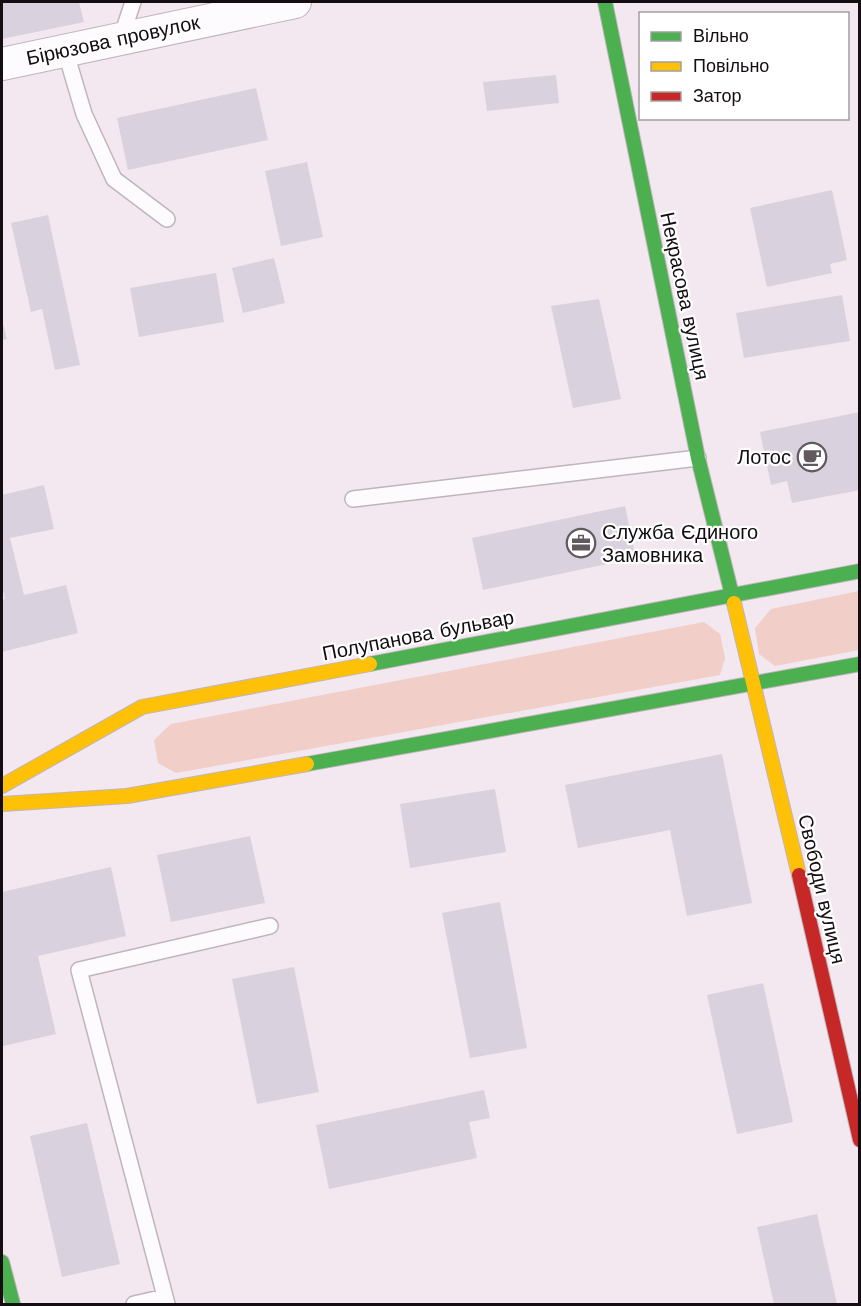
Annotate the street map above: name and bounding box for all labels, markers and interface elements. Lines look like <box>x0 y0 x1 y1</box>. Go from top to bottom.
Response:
street label: Бірюзова провулок <box>24 10 202 70</box>
legend <box>639 12 849 120</box>
text: Вільно <box>693 25 749 46</box>
text: Повільно <box>693 55 769 76</box>
text: Затор <box>693 85 742 106</box>
street label: Некрасова вулиця <box>655 210 715 382</box>
cafe icon: Лотос <box>796 441 828 473</box>
place label: Лотос <box>737 445 791 469</box>
place label: Служба Єдиного Замовника <box>602 520 758 567</box>
office icon: Служба Єдиного Замовника <box>565 527 597 559</box>
street label: Полупанова бульвар <box>320 605 516 665</box>
street label: Свободи вулиця <box>793 812 851 966</box>

